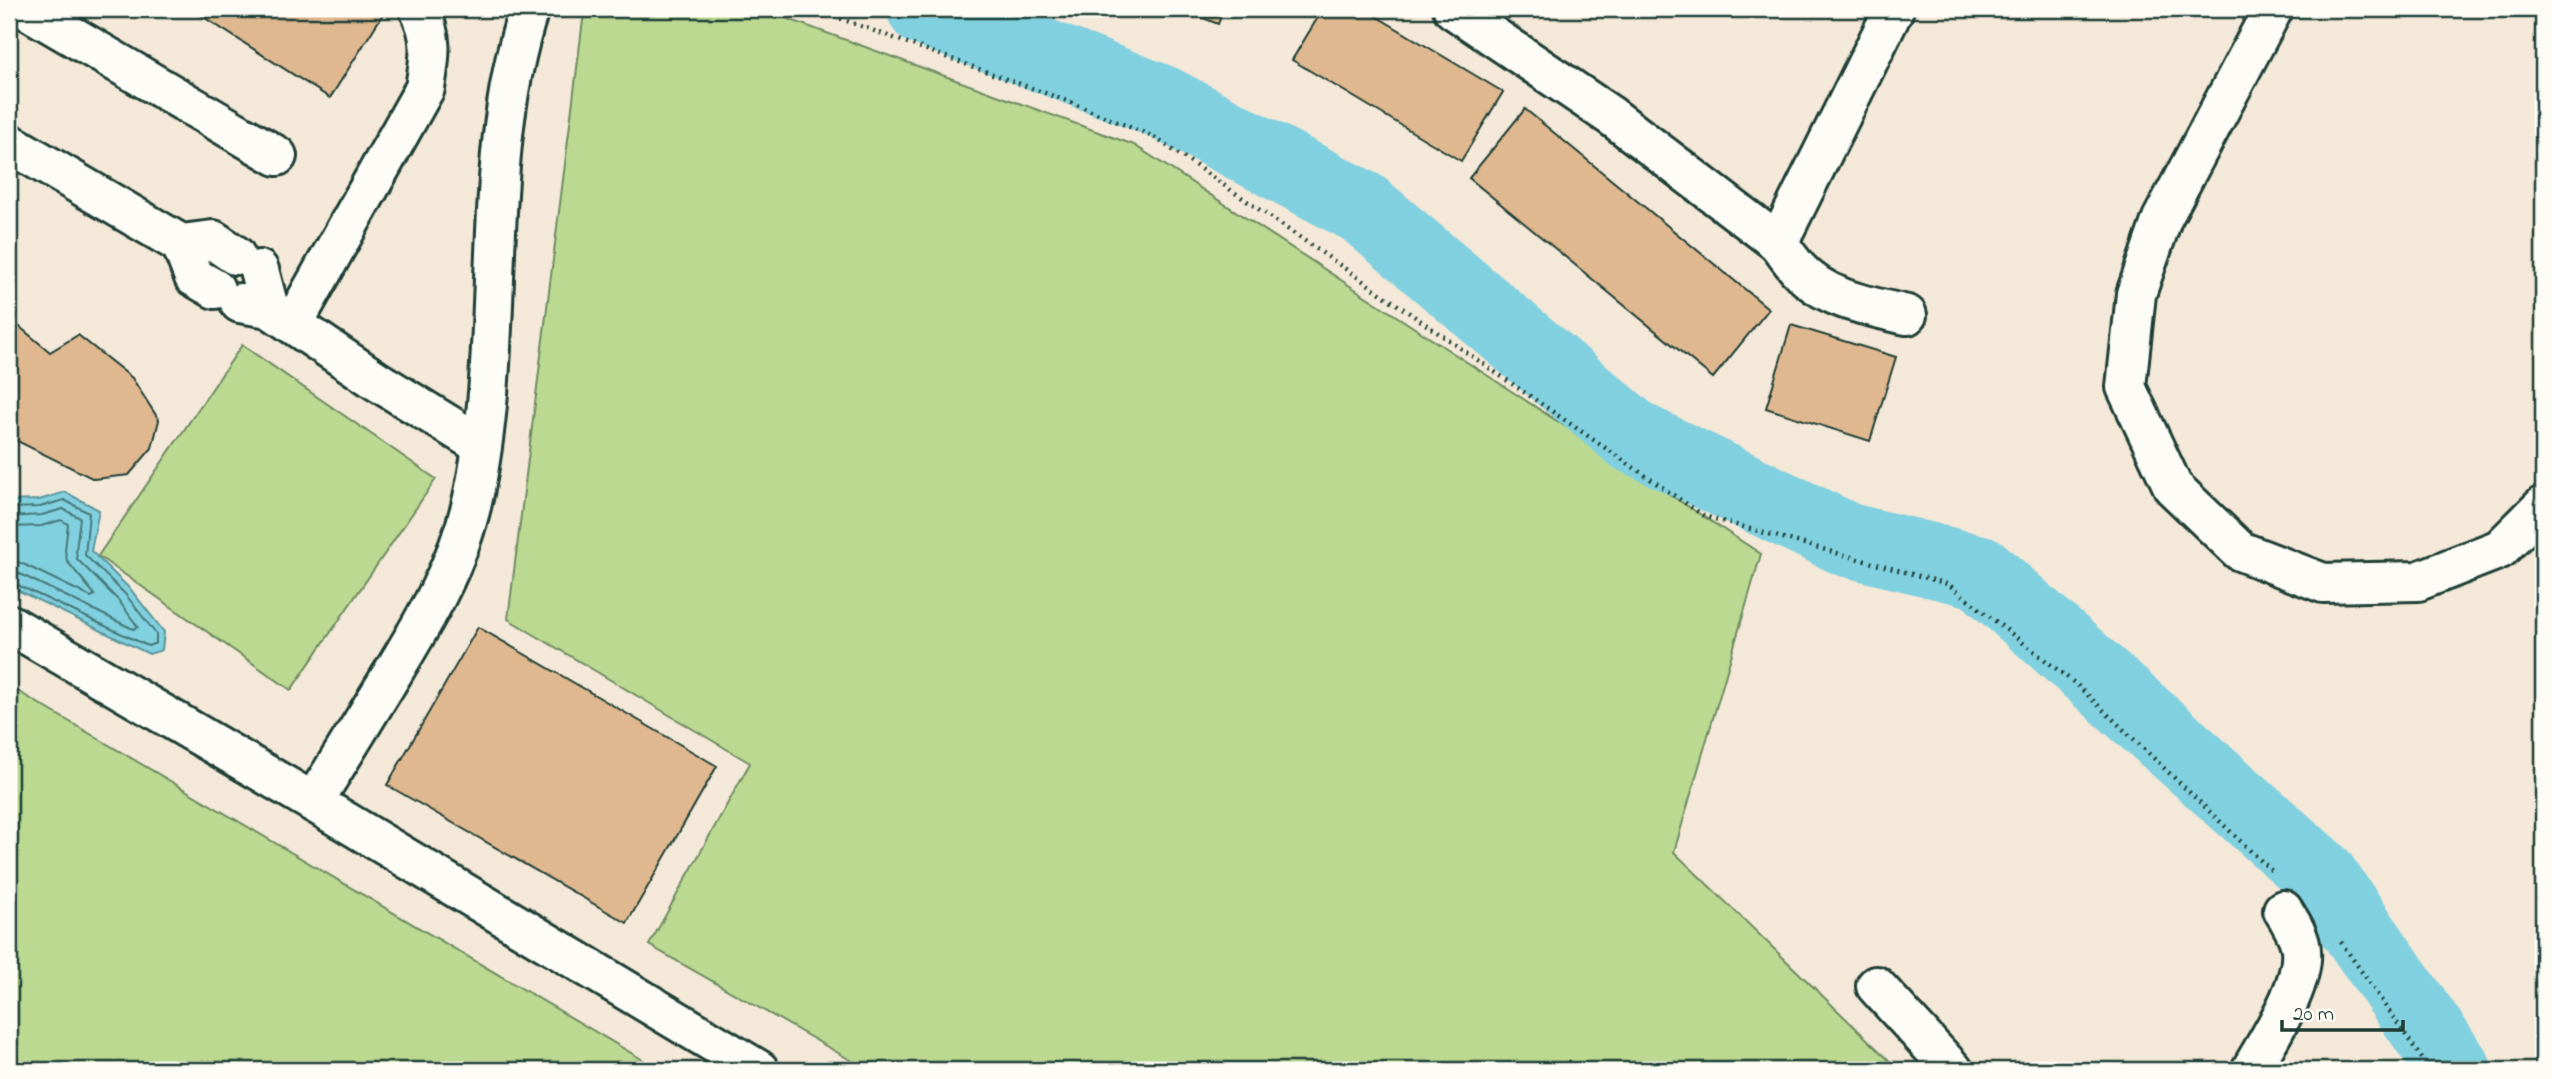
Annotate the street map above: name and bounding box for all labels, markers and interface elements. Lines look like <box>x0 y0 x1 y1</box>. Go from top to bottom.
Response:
scale bar <box>2282 988 2403 1032</box>
text: 20 m <box>2293 1000 2334 1030</box>

